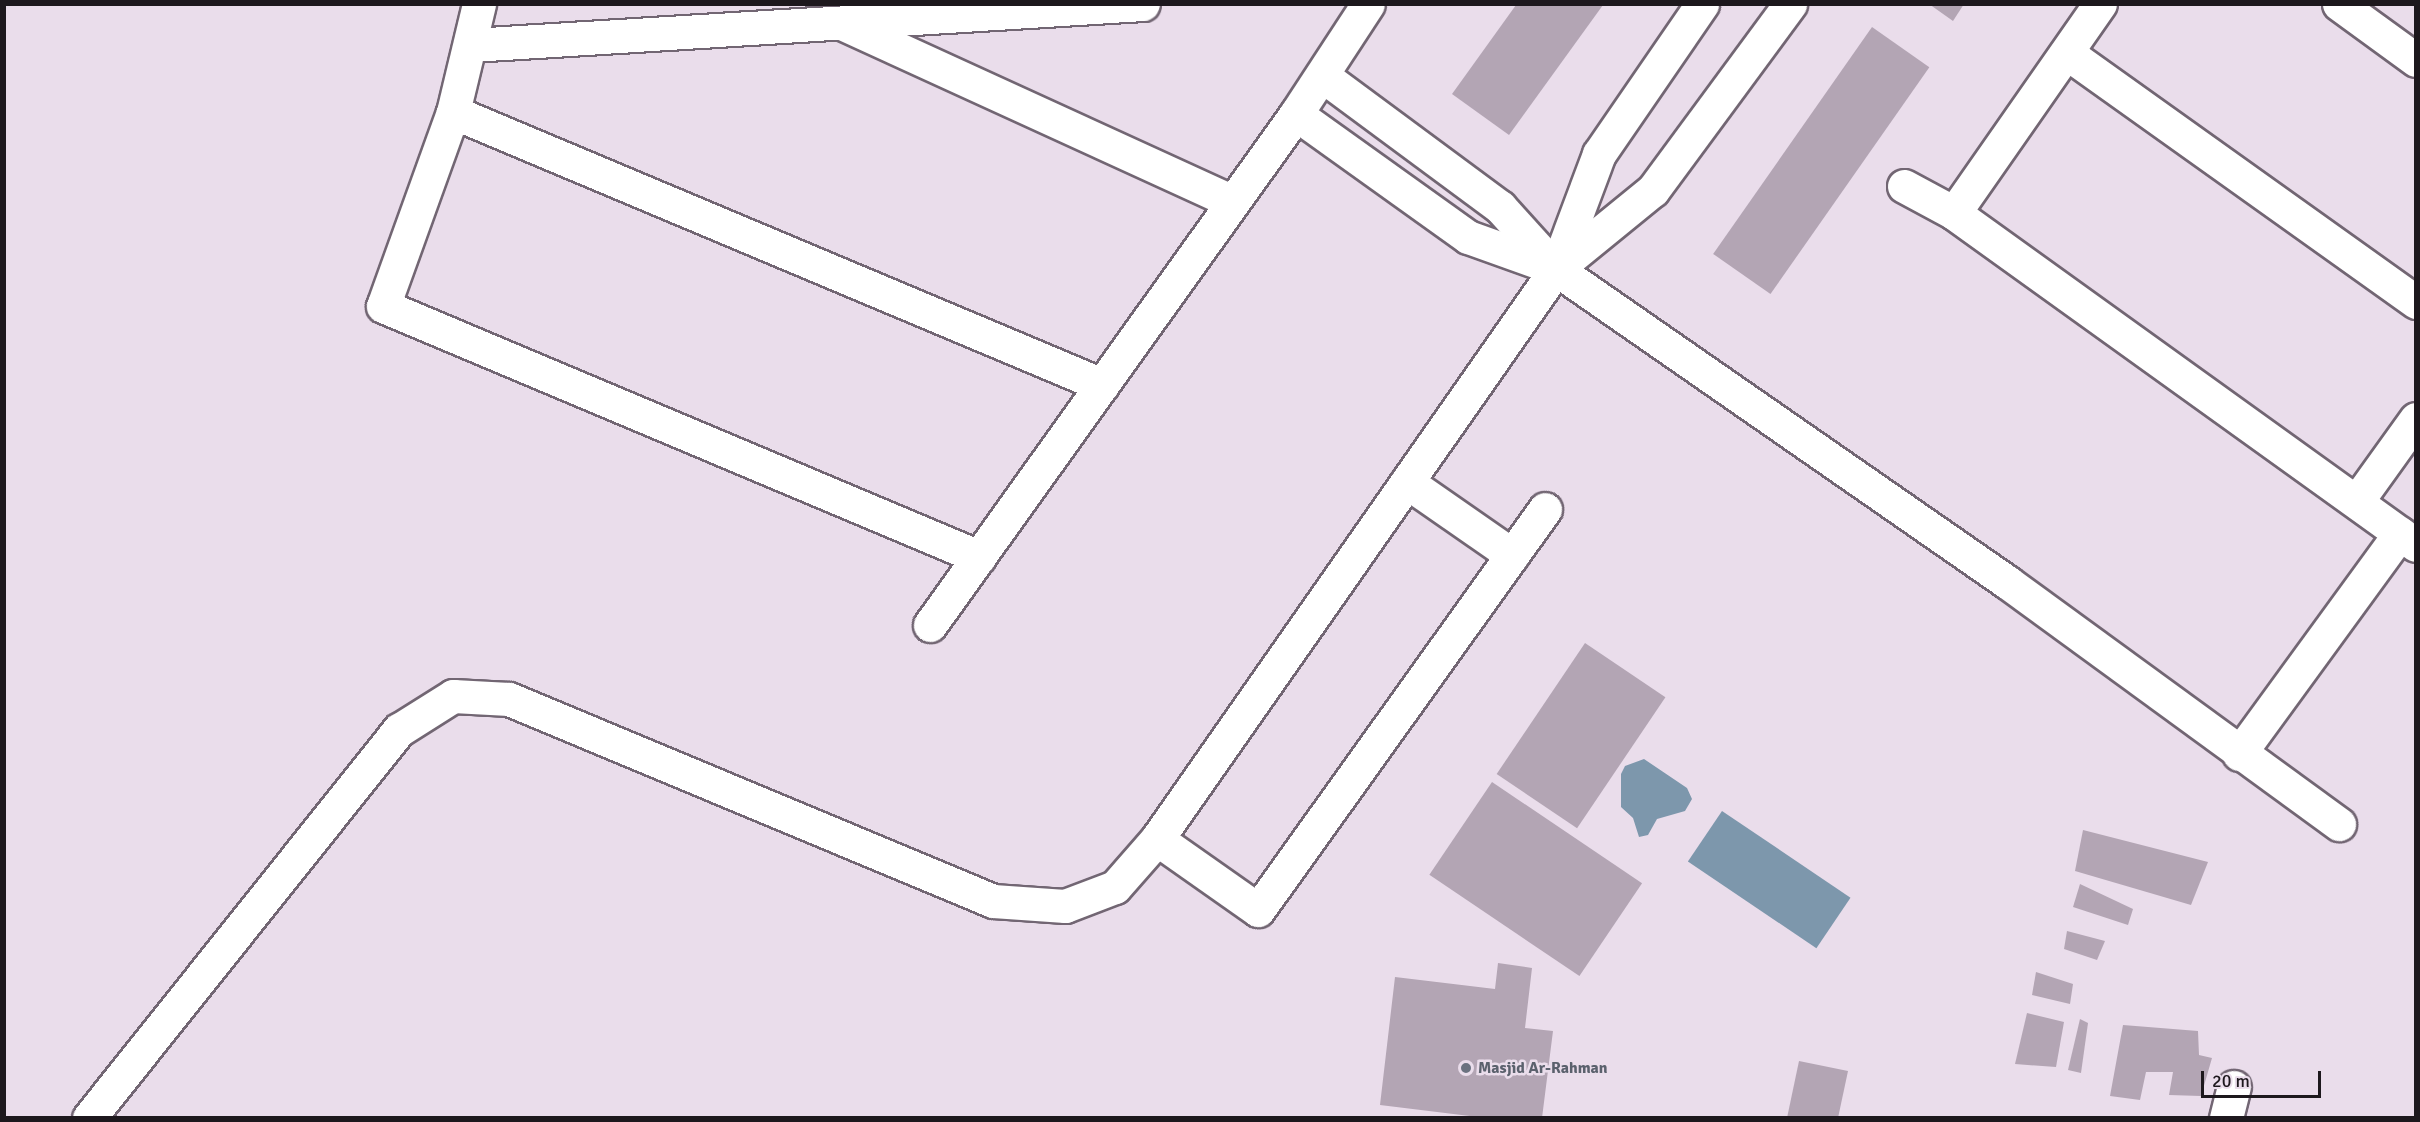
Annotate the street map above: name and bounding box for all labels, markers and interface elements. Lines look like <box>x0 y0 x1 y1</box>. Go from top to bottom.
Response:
place label: Masjid Ar-Rahman <box>1478 1058 1608 1078</box>
scale bar <box>2204 1059 2324 1097</box>
marker: Masjid Ar-Rahman <box>1459 1061 1473 1075</box>
text: 20 m <box>2212 1070 2250 1092</box>

